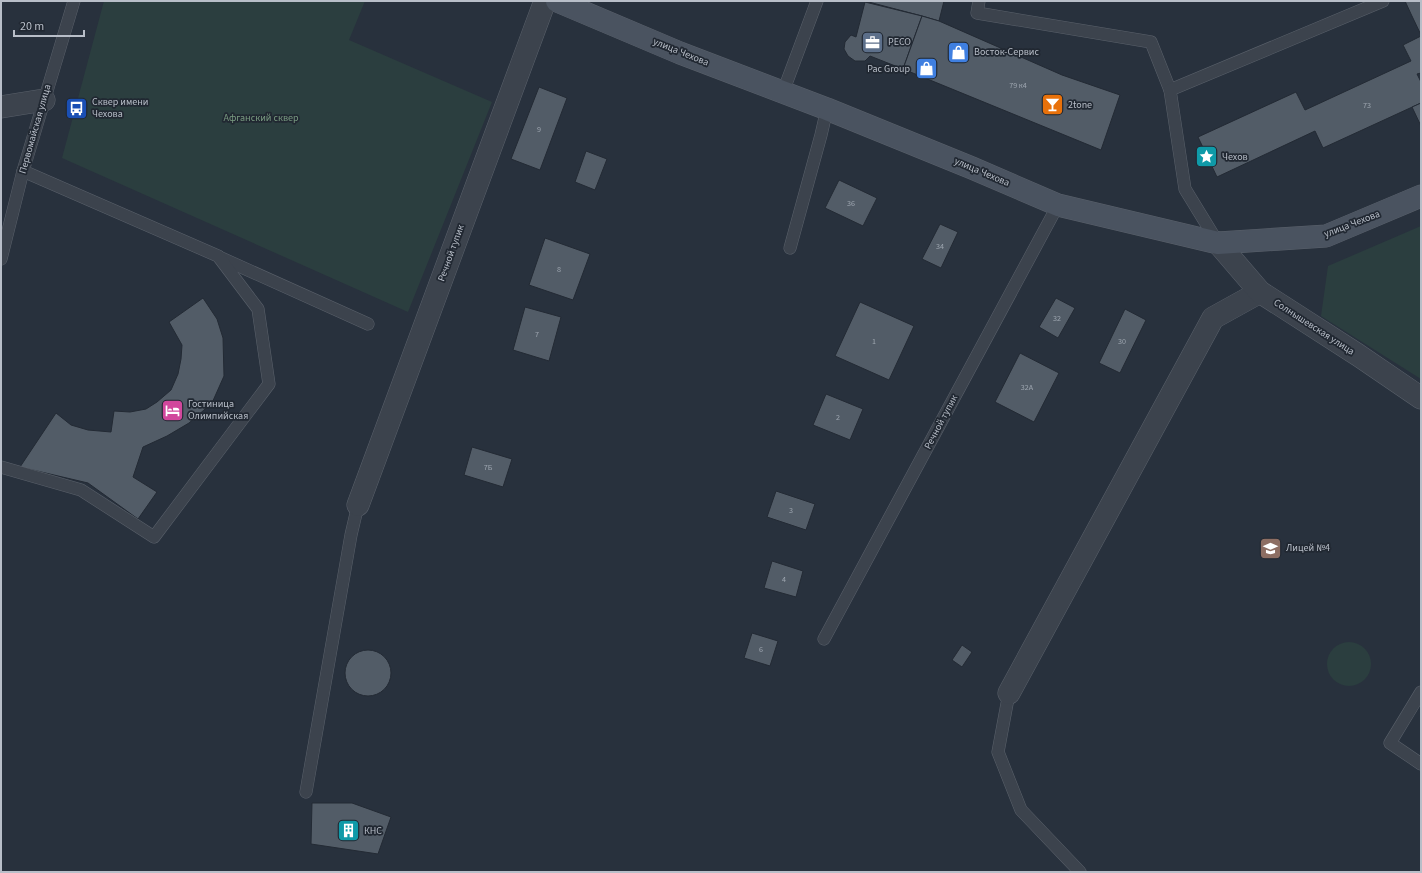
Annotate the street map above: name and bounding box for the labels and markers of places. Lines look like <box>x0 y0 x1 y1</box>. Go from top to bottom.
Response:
office icon: РЕСО <box>859 29 885 55</box>
place label: РЕСО <box>888 35 911 49</box>
shop icon: Восток-Сервис <box>946 39 972 65</box>
place label: Восток-Сервис <box>974 45 1039 59</box>
shop icon: Pac Group <box>913 56 939 82</box>
place label: Pac Group <box>867 62 910 76</box>
bar icon: 2tone <box>1040 92 1066 118</box>
bus stop icon: Сквер имени Чехова <box>63 95 89 121</box>
place label: Сквер имени Чехова <box>92 95 148 121</box>
place label: 2tone <box>1068 98 1092 112</box>
place icon: Чехов <box>1194 144 1220 170</box>
place label: Чехов <box>1222 150 1248 164</box>
hotel icon: Гостиница Олимпийская <box>159 397 185 423</box>
place label: Гостиница Олимпийская <box>188 397 248 423</box>
school or university icon: Лицей №4 <box>1258 535 1284 561</box>
place label: Лицей №4 <box>1286 541 1330 555</box>
building icon: КНС <box>336 818 362 844</box>
place label: КНС <box>364 824 382 838</box>

